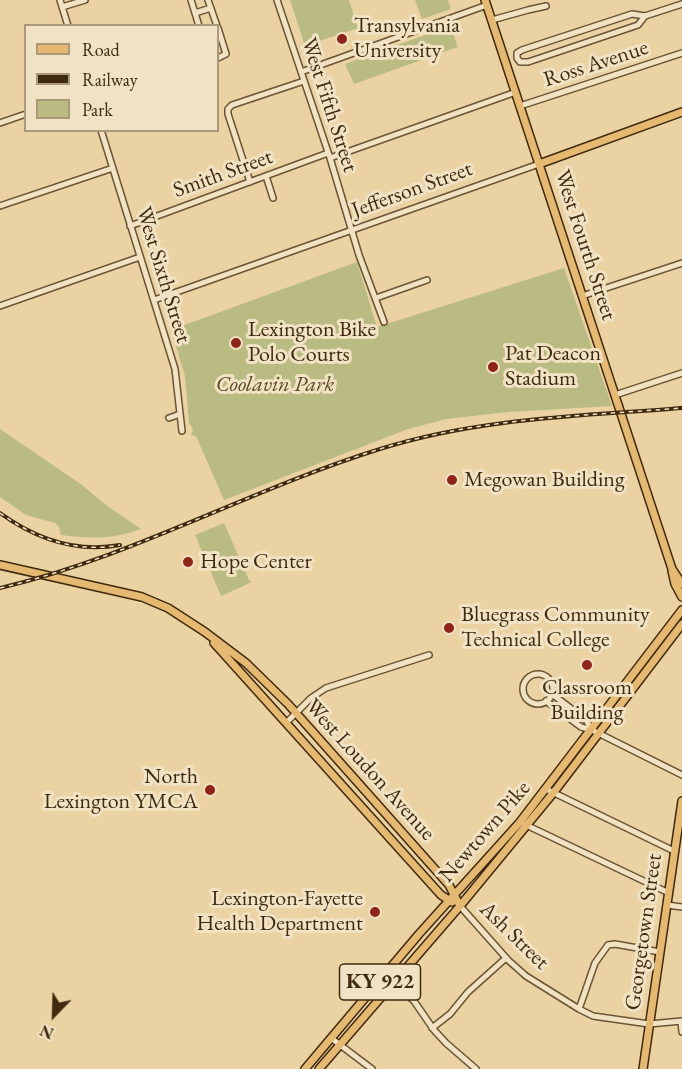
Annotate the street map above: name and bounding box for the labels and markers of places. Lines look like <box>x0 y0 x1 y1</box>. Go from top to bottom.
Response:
place label: Transylvania University <box>354 13 460 64</box>
marker: Transylvania University <box>335 32 349 46</box>
place label: Lexington Bike Polo Courts <box>248 317 376 368</box>
marker: Lexington Bike Polo Courts <box>229 336 243 350</box>
place label: Pat Deacon Stadium <box>505 341 601 392</box>
marker: Pat Deacon Stadium <box>486 360 500 374</box>
place label: Megowan Building <box>464 467 625 493</box>
marker: Megowan Building <box>445 473 459 487</box>
place label: Hope Center <box>200 549 312 575</box>
marker: Hope Center <box>181 555 195 569</box>
place label: Bluegrass Community Technical College <box>461 602 650 654</box>
marker: Bluegrass Community Technical College <box>442 621 456 635</box>
marker: Classroom Building <box>580 658 594 672</box>
place label: Classroom Building <box>542 675 632 726</box>
place label: North Lexington YMCA <box>44 764 198 816</box>
marker: North Lexington YMCA <box>203 783 217 797</box>
place label: Lexington-Fayette Health Department <box>197 886 363 938</box>
marker: Lexington-Fayette Health Department <box>368 905 382 919</box>

